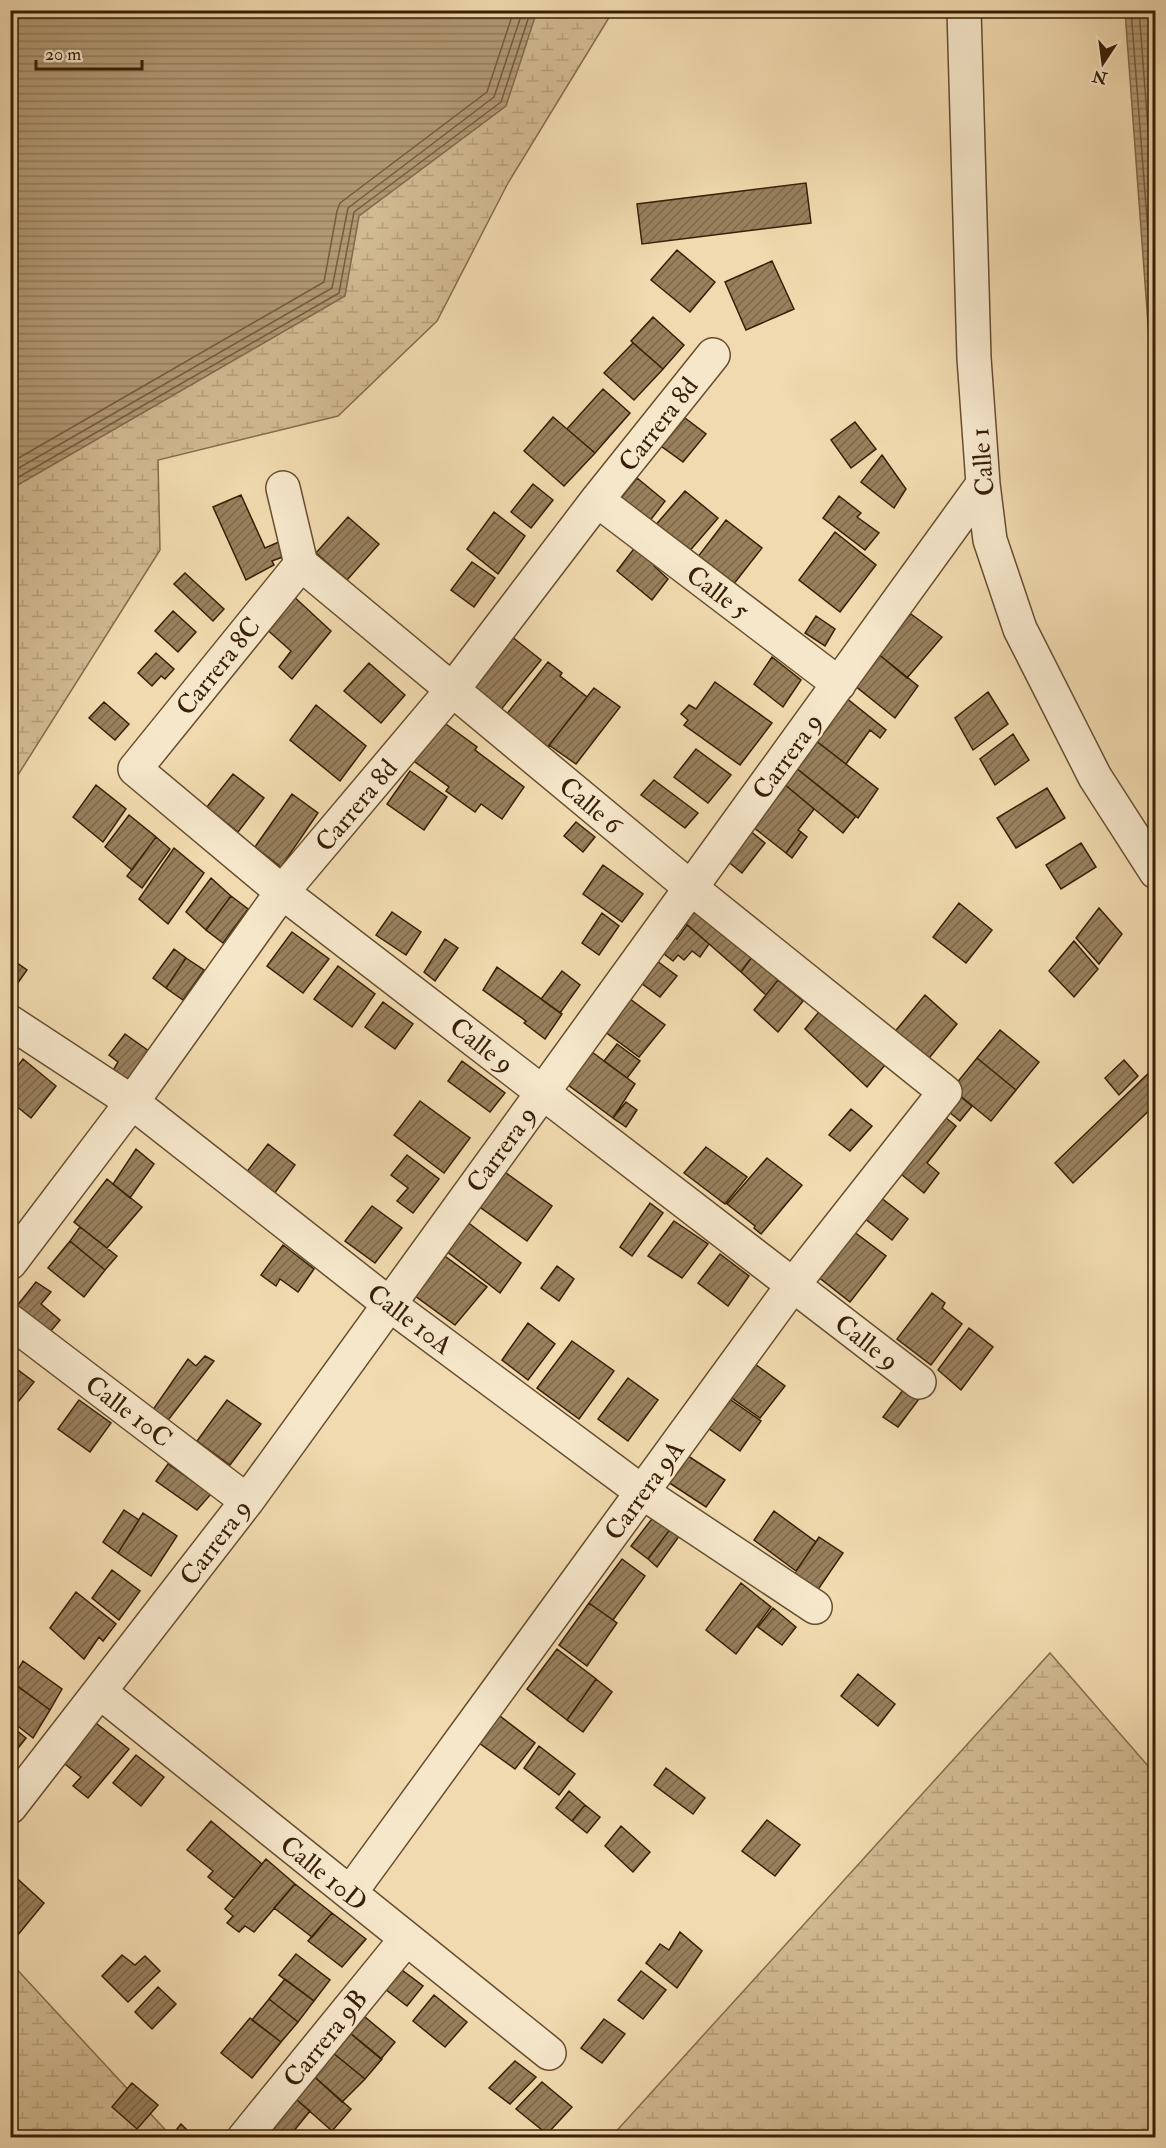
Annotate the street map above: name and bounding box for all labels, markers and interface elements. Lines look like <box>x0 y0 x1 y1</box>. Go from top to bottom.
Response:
scale bar <box>36 33 142 71</box>
north arrow <box>1073 33 1133 93</box>
text: 20 m <box>45 43 81 66</box>
text: N <box>1090 65 1110 88</box>
street label: Carrera 8d <box>612 371 706 478</box>
street label: Calle 1 <box>964 426 1002 497</box>
street label: Calle 5 <box>680 559 756 627</box>
street label: Carrera 8C <box>170 611 268 722</box>
street label: Carrera 9 <box>746 707 830 806</box>
street label: Carrera 8d <box>309 753 405 858</box>
street label: Calle 6 <box>552 770 630 842</box>
street label: Calle 9 <box>443 1011 520 1081</box>
street label: Carrera 9 <box>460 1100 544 1199</box>
street label: Calle 10A <box>361 1277 459 1362</box>
street label: Calle 9 <box>828 1308 905 1378</box>
street label: Calle 10C <box>79 1369 178 1455</box>
street label: Carrera 9A <box>598 1434 692 1547</box>
street label: Carrera 9 <box>173 1493 258 1592</box>
street label: Calle 10D <box>273 1829 373 1919</box>
street label: Carrera 9B <box>277 1983 375 2094</box>

